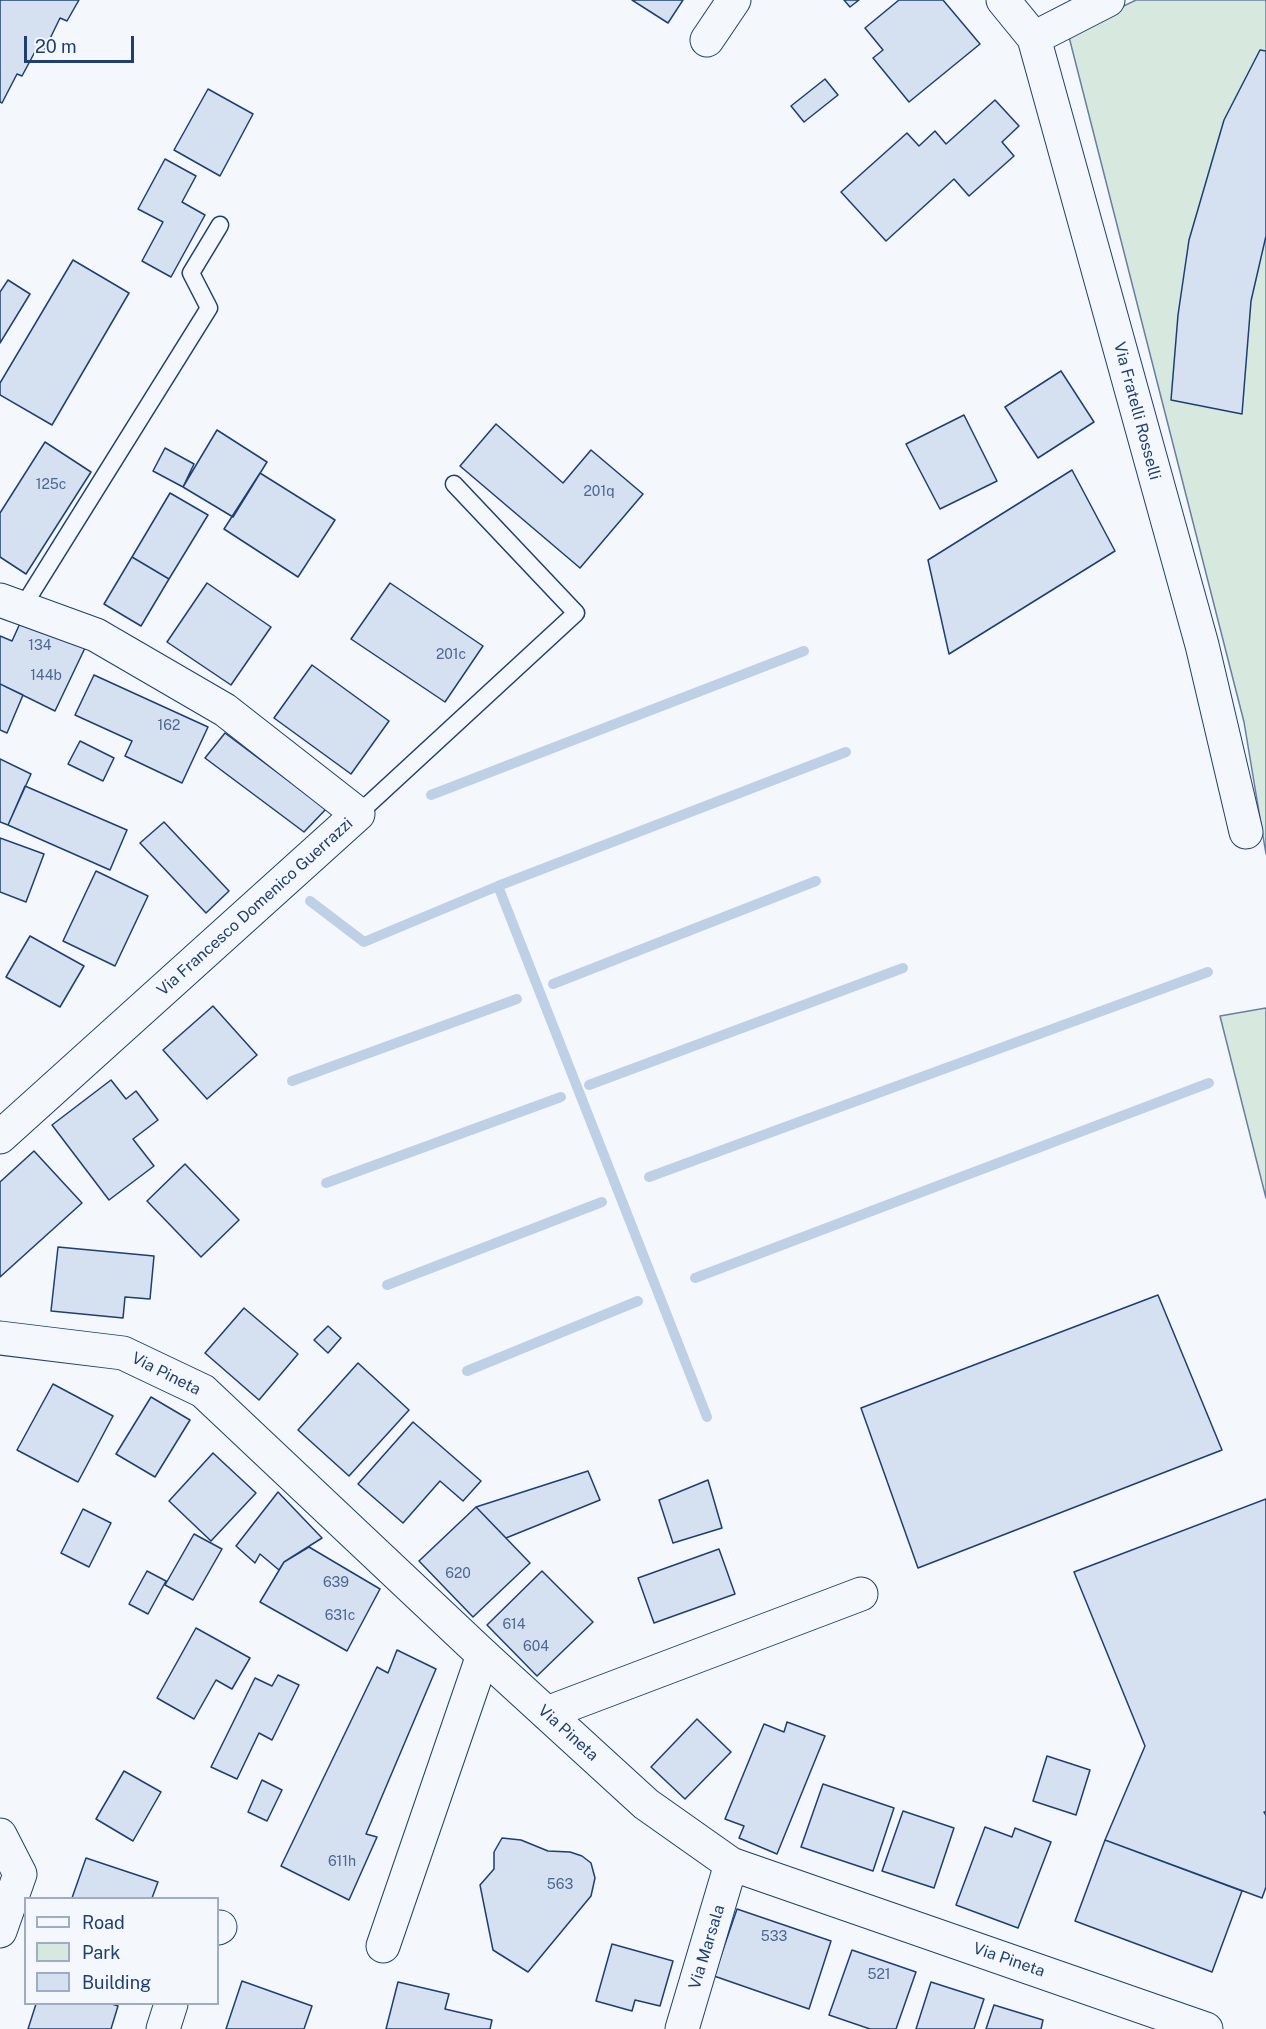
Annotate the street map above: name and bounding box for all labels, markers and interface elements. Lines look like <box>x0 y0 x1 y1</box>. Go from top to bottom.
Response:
scale bar <box>27 24 136 62</box>
text: 20 m <box>35 36 77 57</box>
street label: Via Fratelli Rosselli <box>1109 340 1165 482</box>
house number: 125c <box>36 477 66 493</box>
house number: 201q <box>584 484 614 500</box>
house number: 134 <box>28 638 52 654</box>
house number: 201c <box>436 647 466 663</box>
house number: 144b <box>30 668 62 684</box>
house number: 162 <box>158 718 180 734</box>
street label: Via Francesco Domenico Guerrazzi <box>153 814 357 1000</box>
street label: Via Pineta <box>128 1349 204 1399</box>
house number: 620 <box>445 1566 471 1582</box>
house number: 639 <box>323 1575 349 1591</box>
house number: 631c <box>325 1608 355 1624</box>
house number: 614 <box>502 1617 526 1633</box>
house number: 604 <box>523 1639 549 1655</box>
street label: Via Pineta <box>534 1701 602 1765</box>
house number: 611h <box>328 1854 356 1870</box>
house number: 563 <box>547 1877 573 1893</box>
legend <box>24 1897 219 2005</box>
street label: Via Marsala <box>685 1902 729 1992</box>
text: Road <box>82 1912 125 1933</box>
house number: 533 <box>761 1929 787 1945</box>
street label: Via Pineta <box>971 1939 1047 1981</box>
text: Park <box>82 1942 120 1963</box>
house number: 521 <box>867 1967 891 1983</box>
text: Building <box>82 1972 151 1993</box>

